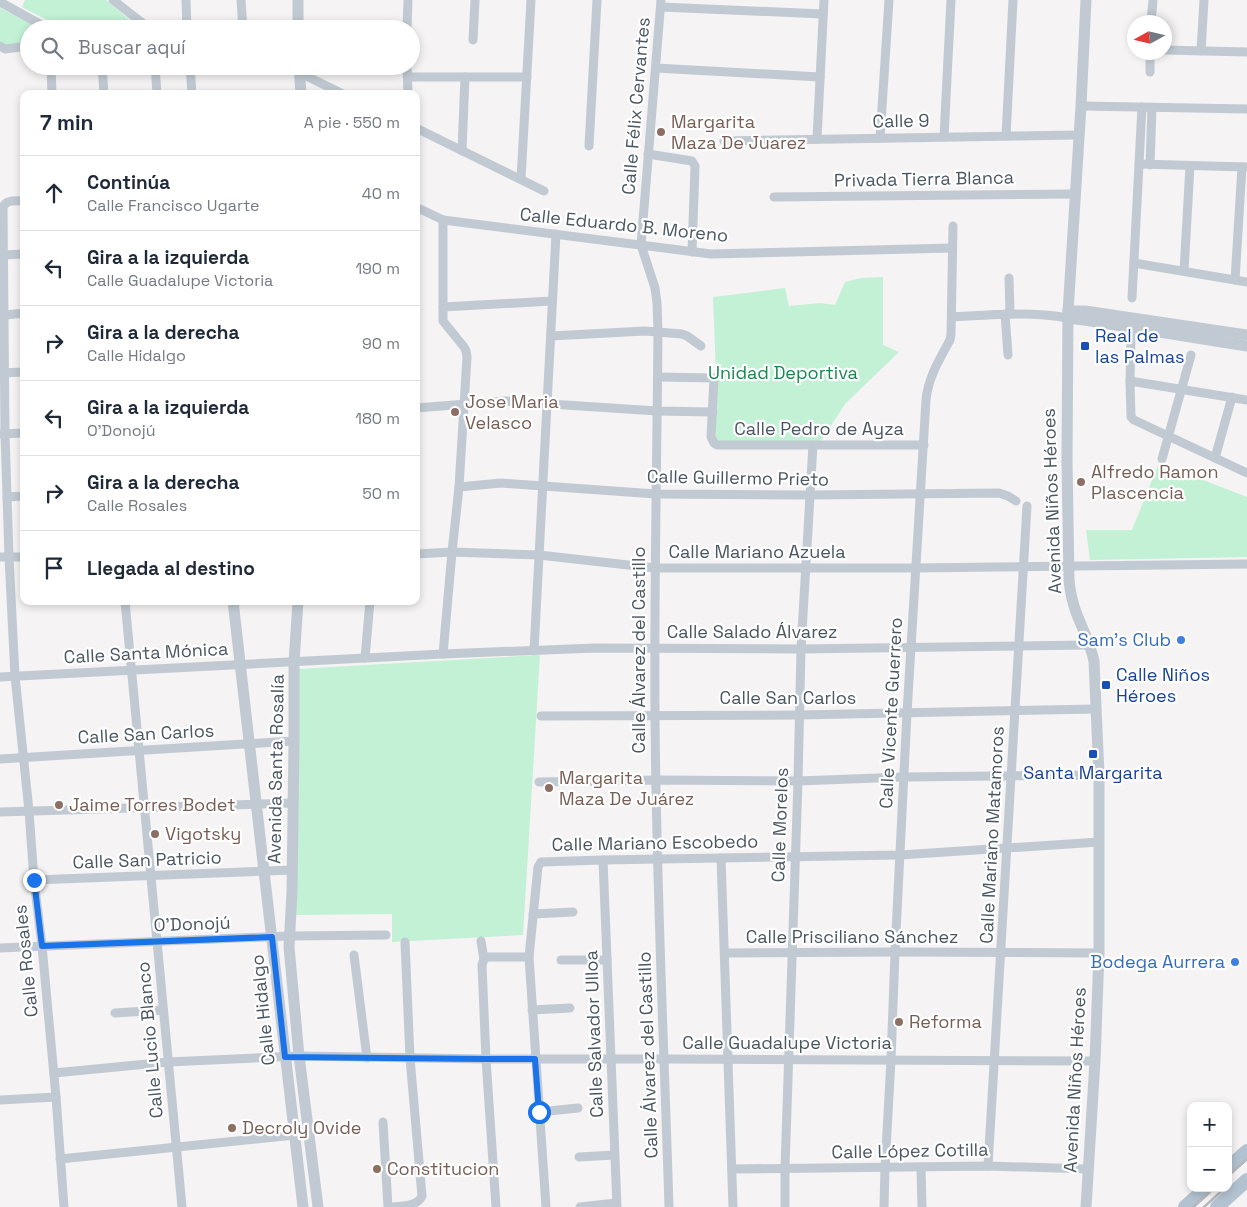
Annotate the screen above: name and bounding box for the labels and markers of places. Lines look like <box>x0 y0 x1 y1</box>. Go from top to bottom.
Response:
place label: Margarita Maza De Juarez <box>671 110 806 154</box>
marker: Margarita Maza De Juarez <box>655 126 667 138</box>
place label: Real de las Palmas <box>1095 324 1184 368</box>
marker: Real de las Palmas <box>1079 340 1091 352</box>
place label: Jose Maria Velasco <box>465 390 559 434</box>
marker: Jose Maria Velasco <box>449 406 461 418</box>
place label: Alfredo Ramon Plascencia <box>1091 460 1219 504</box>
marker: Alfredo Ramon Plascencia <box>1075 476 1087 488</box>
place label: Sam's Club <box>1078 628 1171 651</box>
marker: Sam's Club <box>1175 634 1187 646</box>
place label: Calle Niños Héroes <box>1116 663 1210 707</box>
marker: Calle Niños Héroes <box>1100 679 1112 691</box>
marker: Santa Margarita <box>1087 748 1099 760</box>
place label: Santa Margarita <box>1023 761 1163 784</box>
place label: Margarita Maza De Juárez <box>559 766 694 810</box>
marker: Margarita Maza De Juárez <box>543 782 555 794</box>
place label: Jaime Torres Bodet <box>69 793 235 816</box>
marker: Jaime Torres Bodet <box>53 799 65 811</box>
place label: Vigotsky <box>165 822 241 845</box>
marker: Vigotsky <box>149 828 161 840</box>
place label: Bodega Aurrera <box>1090 950 1225 973</box>
marker: Bodega Aurrera <box>1229 956 1241 968</box>
place label: Reforma <box>909 1010 982 1033</box>
marker: Reforma <box>893 1016 905 1028</box>
place label: Decroly Ovide <box>242 1116 361 1139</box>
marker: Decroly Ovide <box>226 1122 238 1134</box>
place label: Constitucion <box>387 1157 499 1180</box>
marker: Constitucion <box>371 1163 383 1175</box>

